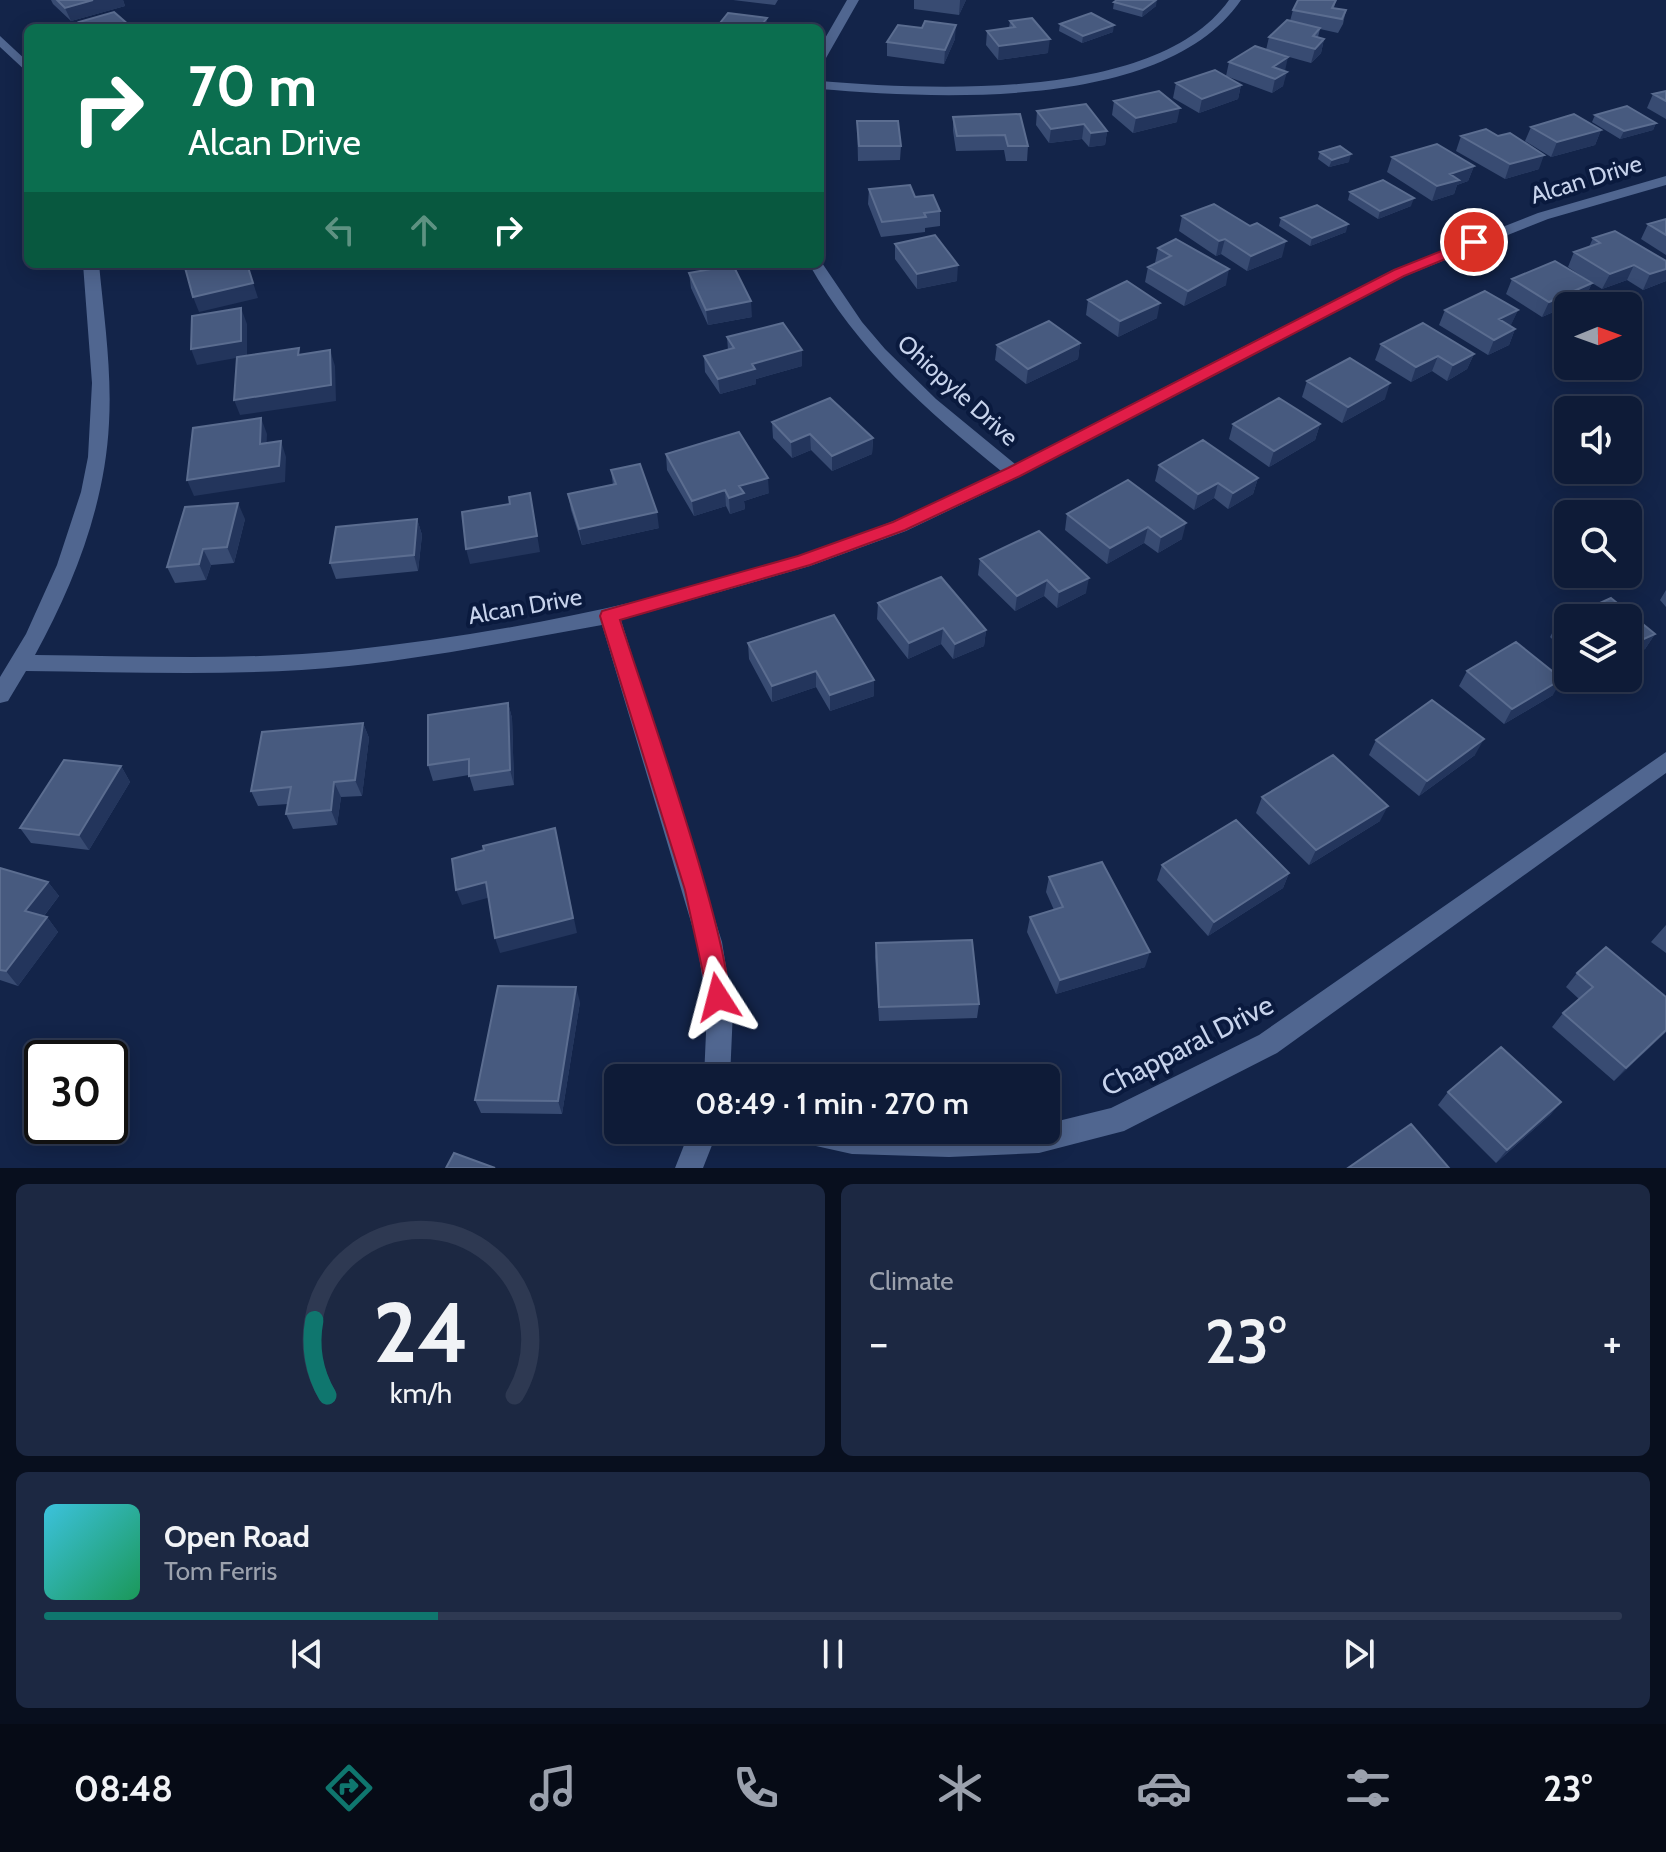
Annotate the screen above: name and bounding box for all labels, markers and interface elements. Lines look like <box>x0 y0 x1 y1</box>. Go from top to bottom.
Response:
text: 70 m <box>188 52 317 120</box>
icon: right <box>56 56 160 160</box>
text: Alcan Drive <box>188 120 361 164</box>
street label: Alcan Drive <box>1527 148 1645 210</box>
icon: left <box>318 208 362 252</box>
icon: ahead <box>402 208 446 252</box>
icon: right <box>486 208 530 252</box>
pin <box>1440 208 1508 276</box>
icon: arrive <box>1452 220 1496 264</box>
north arrow <box>1554 292 1642 380</box>
map controls <box>1554 292 1642 692</box>
street label: Ohiopyle Drive <box>892 328 1024 452</box>
button: sound <box>1554 396 1642 484</box>
button: search <box>1554 500 1642 588</box>
street label: Alcan Drive <box>466 582 584 630</box>
button: layers <box>1554 604 1642 692</box>
position arrow <box>676 955 760 1039</box>
street label: Chapparal Drive <box>1095 987 1279 1103</box>
speed limit sign: 30 <box>24 1040 128 1144</box>
text: 08:49 · 1 min · 270 m <box>695 1085 969 1122</box>
text: Climate <box>869 1265 954 1297</box>
text: 24 <box>373 1282 468 1383</box>
text: 23° <box>1205 1305 1286 1378</box>
text: − <box>869 1316 888 1369</box>
text: + <box>1603 1316 1622 1369</box>
text: km/h <box>389 1375 452 1410</box>
text: Open Road <box>164 1518 310 1555</box>
text: Tom Ferris <box>164 1555 277 1587</box>
icon: previous <box>285 1632 329 1676</box>
icon: pause <box>811 1632 855 1676</box>
icon: next <box>1337 1632 1381 1676</box>
icon: directions <box>321 1760 377 1816</box>
icon: music <box>525 1760 581 1816</box>
icon: phone <box>728 1760 784 1816</box>
icon: climate <box>932 1760 988 1816</box>
icon: car <box>1136 1760 1192 1816</box>
icon: filters <box>1340 1760 1396 1816</box>
text: 08:48 <box>74 1766 173 1810</box>
text: 23° <box>1543 1766 1592 1810</box>

